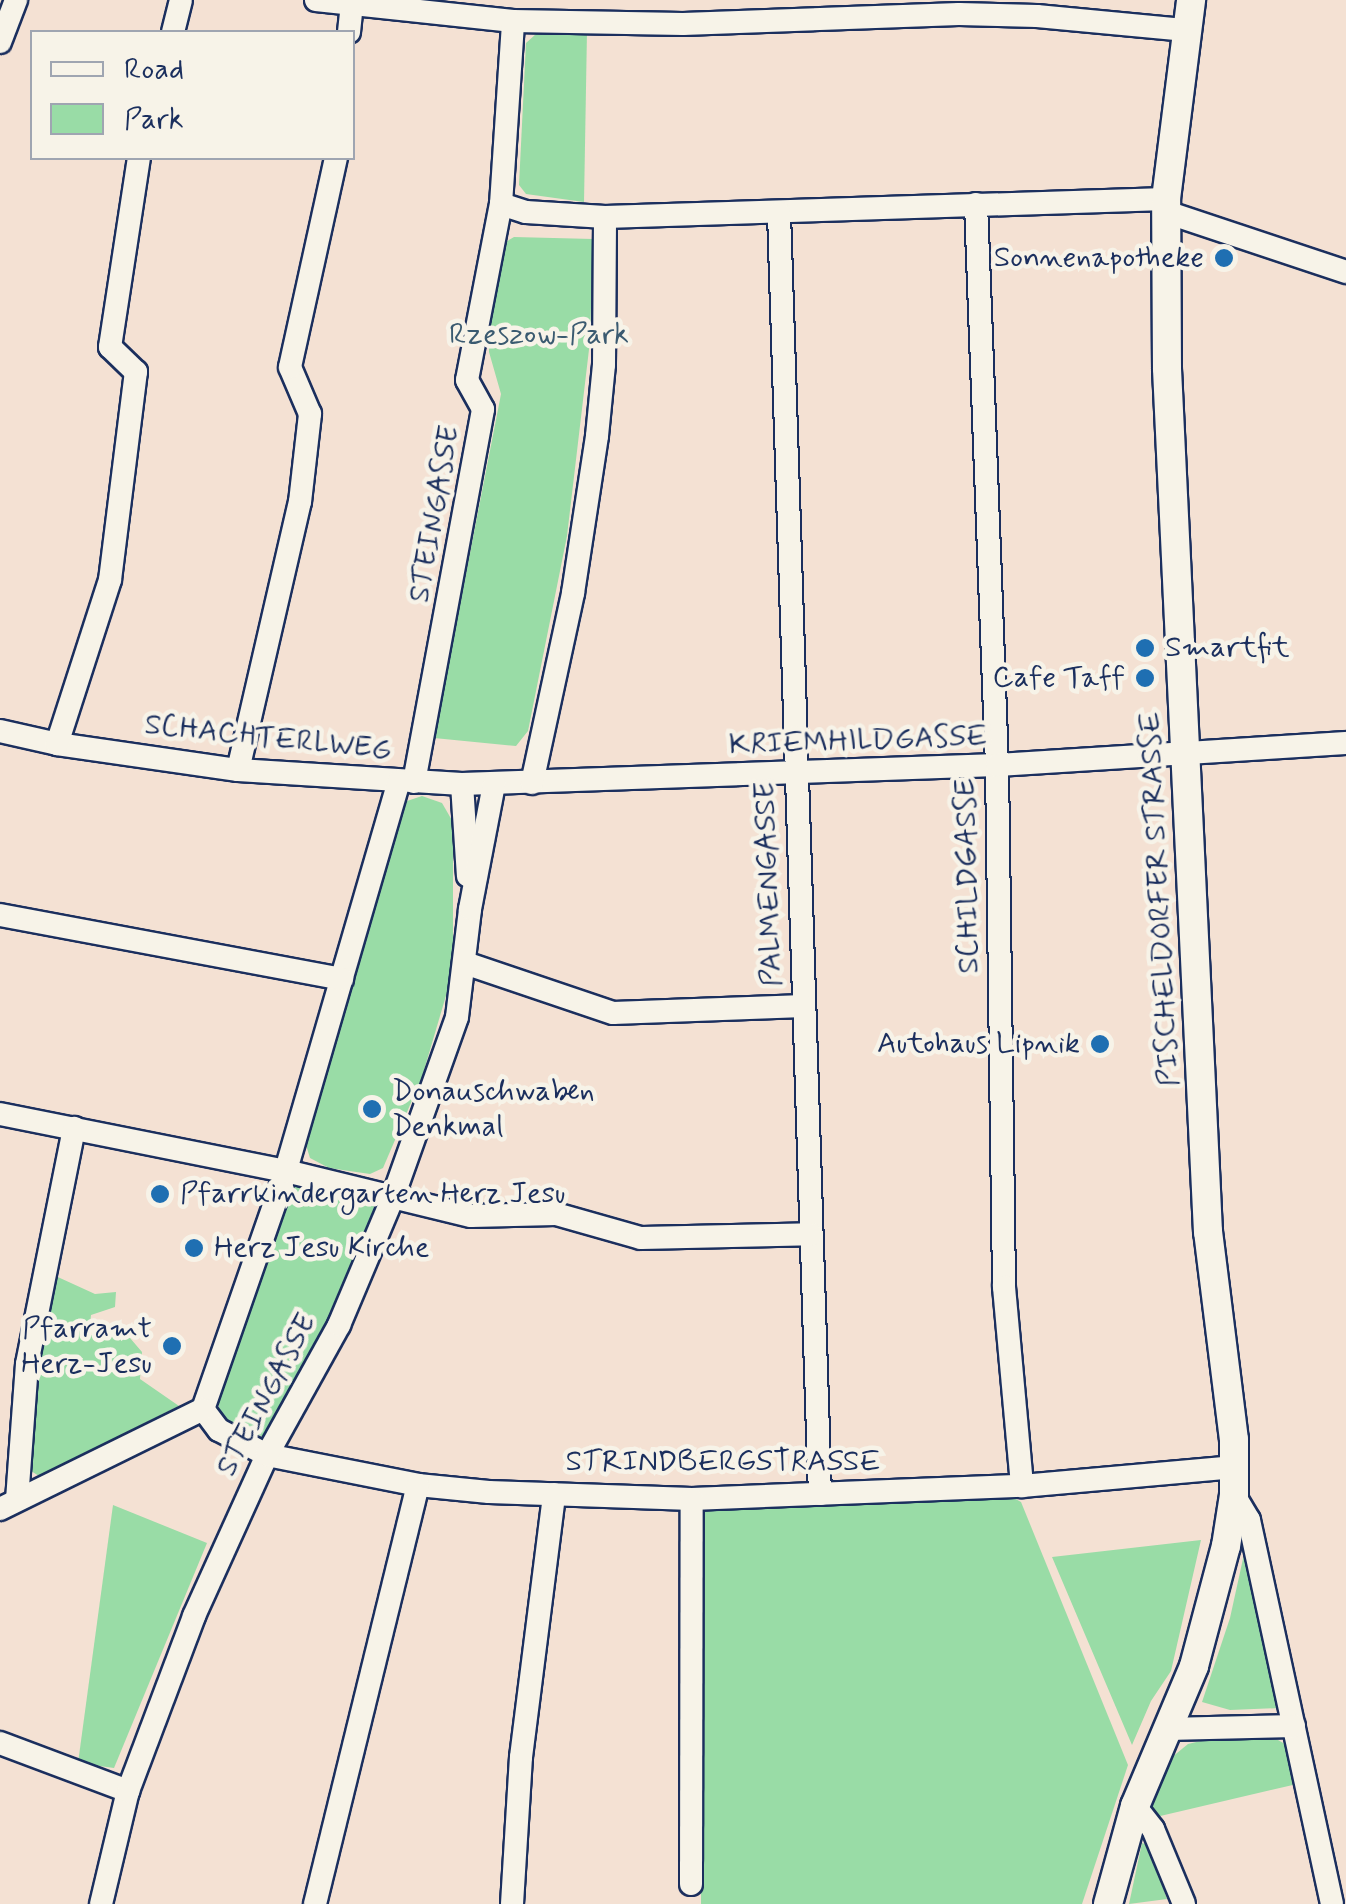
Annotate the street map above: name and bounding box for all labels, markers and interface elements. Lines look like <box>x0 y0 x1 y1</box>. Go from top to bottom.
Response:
legend <box>30 30 355 160</box>
text: Road <box>124 50 184 89</box>
text: Park <box>124 100 184 139</box>
place label: Sonnenapotheke <box>994 240 1204 276</box>
marker: Sonnenapotheke <box>1213 247 1235 269</box>
park label: Rzeszow-Park <box>449 317 629 353</box>
street label: STEINGASSE <box>402 423 468 605</box>
place label: Smartfit <box>1165 630 1290 666</box>
marker: Smartfit <box>1134 637 1156 659</box>
place label: Cafe Taff <box>1000 660 1125 696</box>
marker: Cafe Taff <box>1134 667 1156 689</box>
street label: SCHACHTERLWEG <box>143 707 393 769</box>
street label: PISCHELDORFER STRASSE <box>1132 711 1188 1087</box>
street label: KRIEMHILDGASSE <box>728 719 988 763</box>
street label: SCHILDGASSE <box>948 778 988 974</box>
street label: PALMENGASSE <box>747 781 791 987</box>
place label: Autohaus Lipnik <box>877 1026 1080 1062</box>
marker: Autohaus Lipnik <box>1089 1033 1111 1055</box>
place label: Donauschwaben Denkmal <box>392 1074 595 1144</box>
marker: Donauschwaben Denkmal <box>361 1098 383 1120</box>
place label: Pfarrkindergarten Herz Jesu <box>180 1176 566 1212</box>
marker: Pfarrkindergarten Herz Jesu <box>149 1183 171 1205</box>
place label: Herz Jesu Kirche <box>214 1230 432 1266</box>
marker: Herz Jesu Kirche <box>183 1237 205 1259</box>
street label: STEINGASSE <box>209 1307 325 1483</box>
place label: Pfarramt Herz-Jesu <box>21 1311 152 1382</box>
marker: Pfarramt Herz-Jesu <box>161 1335 183 1357</box>
street label: STRINDBERGSTRASSE <box>565 1444 881 1480</box>

